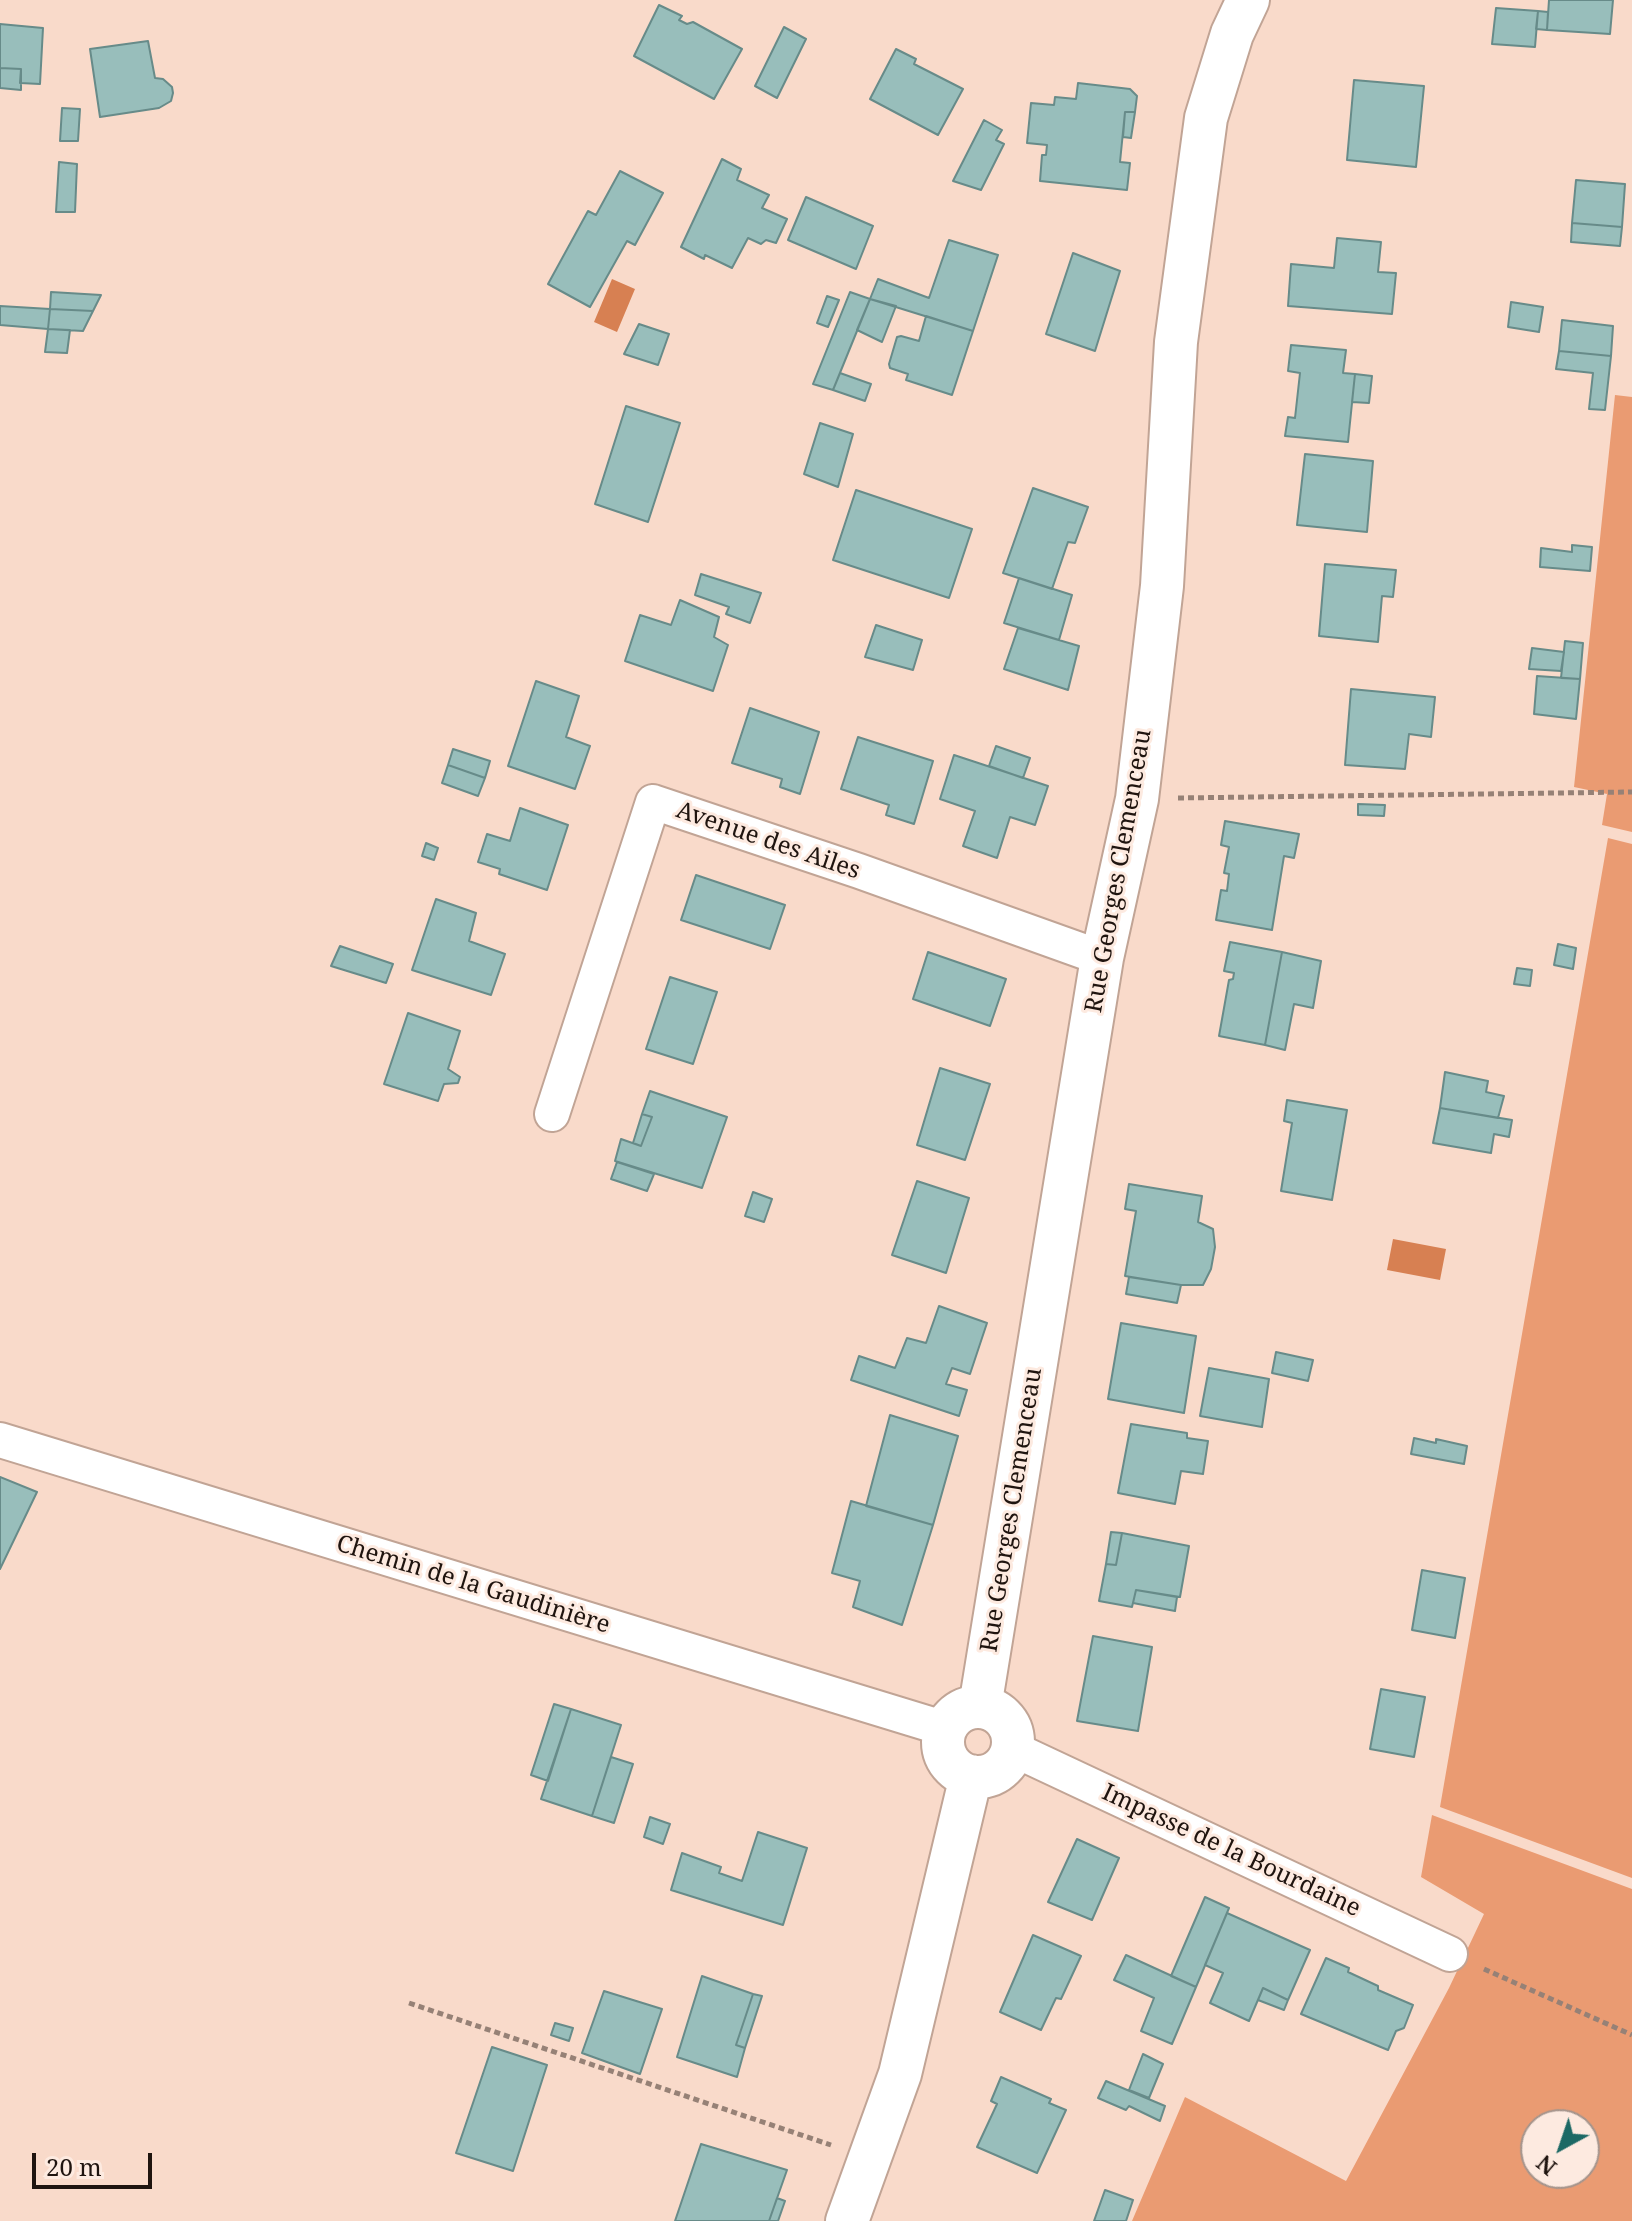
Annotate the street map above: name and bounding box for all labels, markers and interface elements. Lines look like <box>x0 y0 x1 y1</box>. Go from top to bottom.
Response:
street label: Rue Georges Clemenceau <box>1080 727 1158 1015</box>
street label: Avenue des Ailes <box>672 796 864 886</box>
street label: Rue Georges Clemenceau <box>975 1366 1049 1654</box>
street label: Chemin de la Gaudinière <box>333 1530 613 1640</box>
street label: Impasse de la Bourdaine <box>1097 1778 1365 1924</box>
north arrow <box>1520 2109 1600 2189</box>
scale bar <box>36 2137 156 2187</box>
text: N <box>1530 2149 1562 2183</box>
text: 20 m <box>46 2150 102 2183</box>

